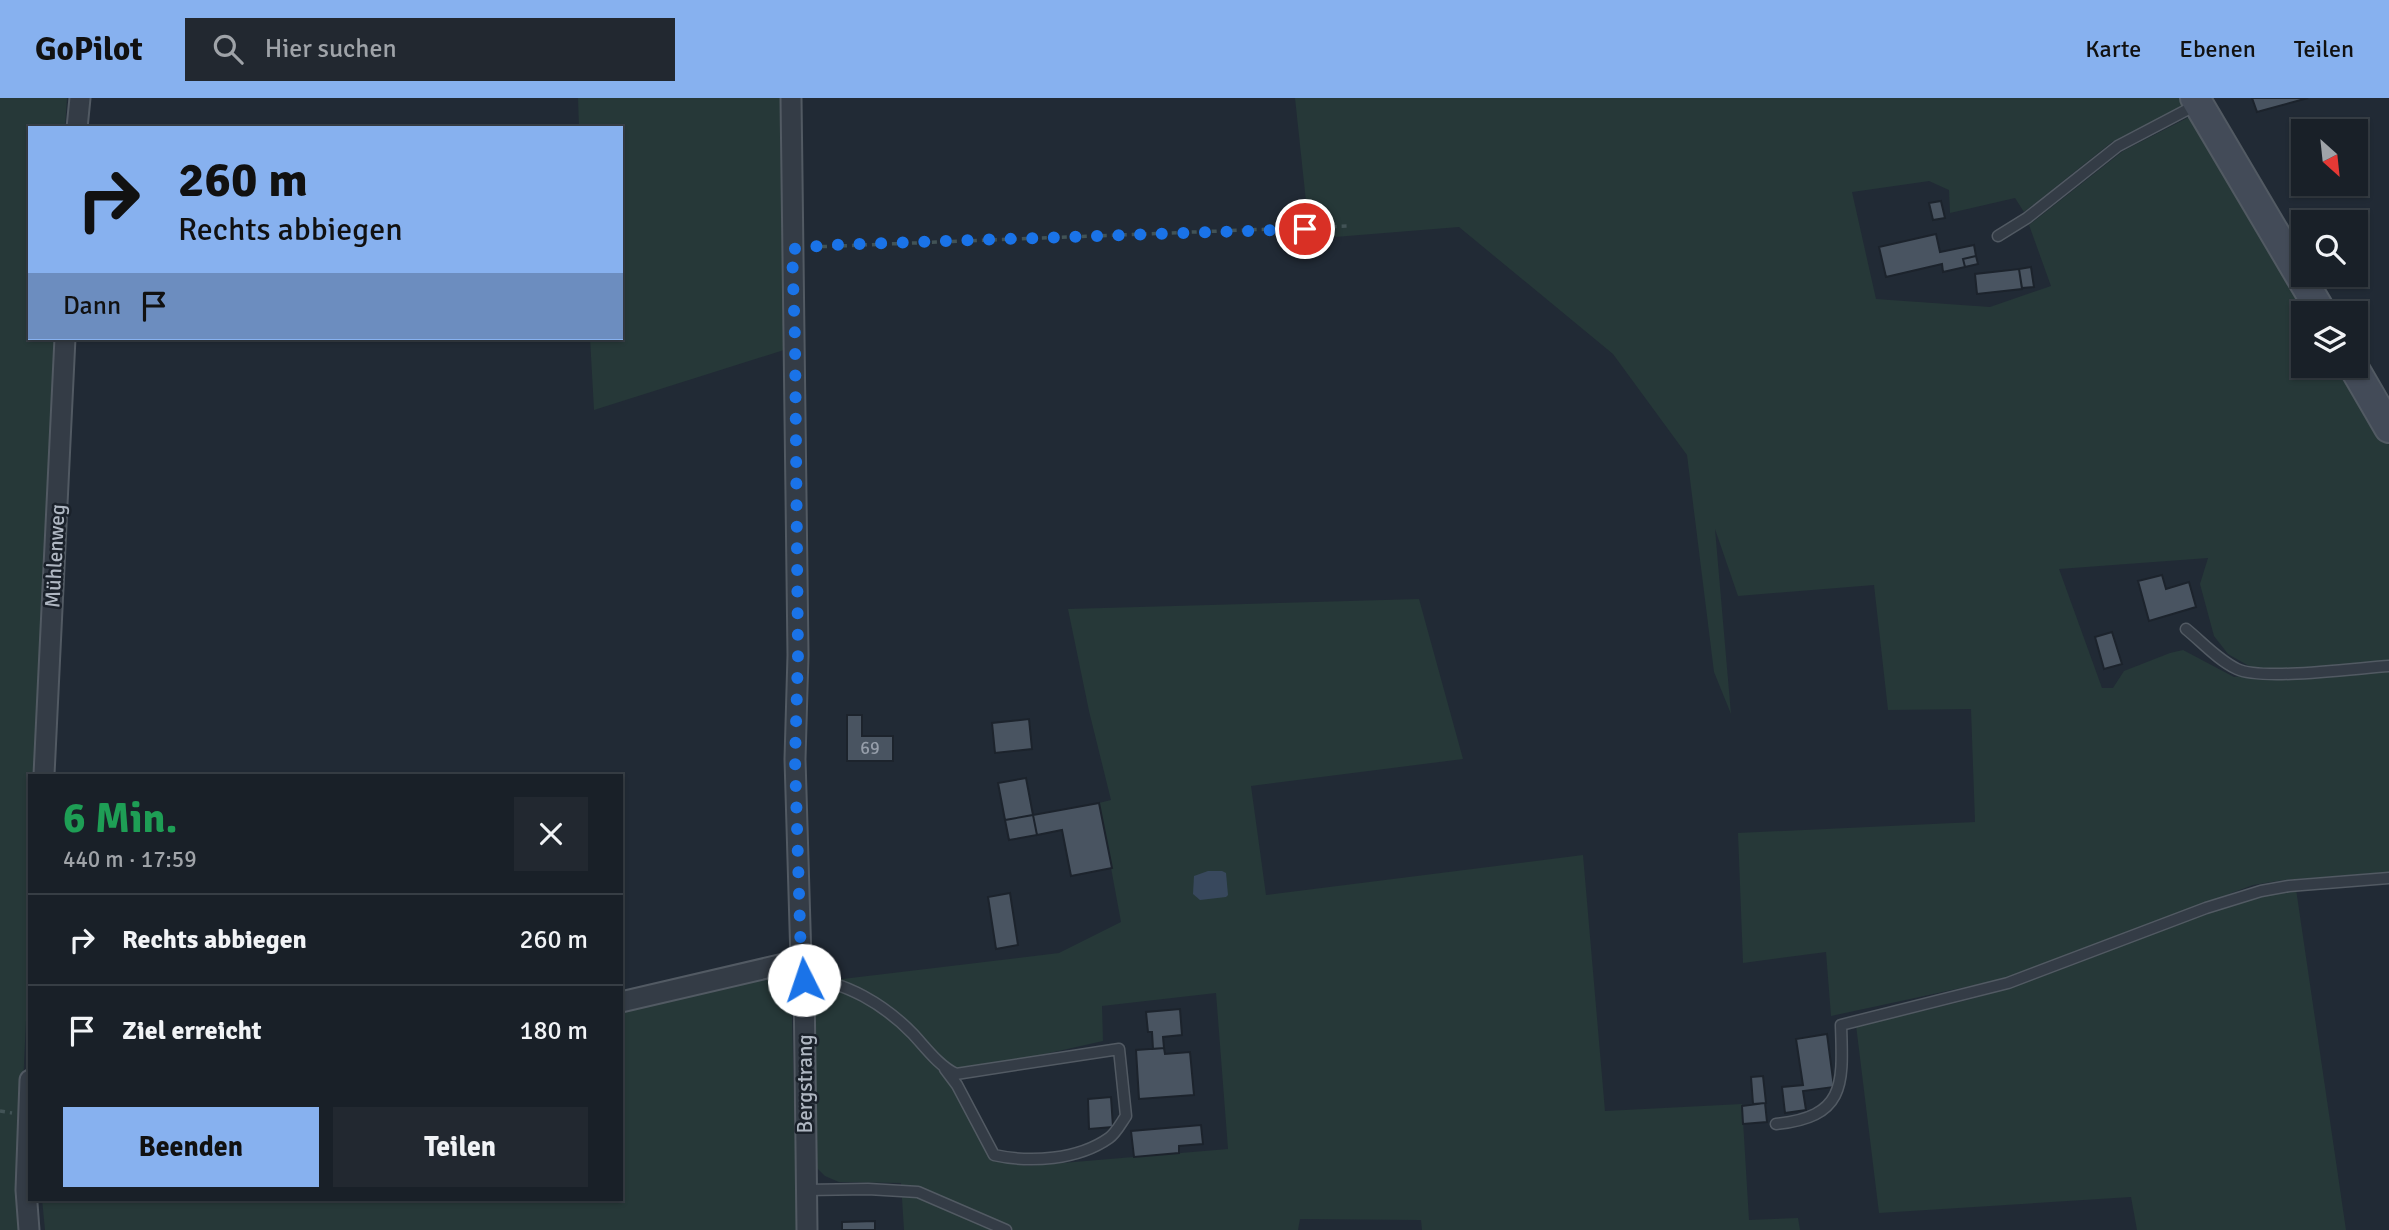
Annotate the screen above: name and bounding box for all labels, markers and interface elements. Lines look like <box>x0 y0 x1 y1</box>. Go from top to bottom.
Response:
search box <box>185 18 675 81</box>
text: GoPilot <box>35 29 143 70</box>
icon: search <box>209 30 247 68</box>
text: Hier suchen <box>265 33 397 65</box>
text: Karte <box>2085 34 2141 64</box>
text: Ebenen <box>2179 34 2256 64</box>
text: Teilen <box>2294 34 2354 64</box>
north arrow <box>2291 119 2368 196</box>
map controls <box>2291 119 2368 378</box>
text: 260 m <box>178 150 308 210</box>
icon: right <box>63 154 154 245</box>
pin <box>1275 199 1335 259</box>
text: Rechts abbiegen <box>178 210 403 249</box>
icon: arrive <box>1286 210 1324 248</box>
button: search <box>2291 210 2368 287</box>
icon: arrive <box>135 287 173 325</box>
text: Dann <box>63 290 121 322</box>
button: layers <box>2291 301 2368 378</box>
street label: Mühlenweg <box>39 503 71 609</box>
house number: 69 <box>860 737 880 759</box>
text: 6 Min. <box>63 793 177 844</box>
button: close <box>514 797 588 871</box>
text: 440 m · 17:59 <box>63 845 197 874</box>
icon: right <box>63 921 101 959</box>
text: Rechts abbiegen <box>122 924 307 956</box>
text: 260 m <box>519 924 588 956</box>
position arrow <box>767 943 841 1017</box>
icon: arrive <box>63 1012 101 1050</box>
text: Ziel erreicht <box>122 1015 262 1047</box>
text: 180 m <box>519 1015 588 1047</box>
street label: Bergstrang <box>792 1034 818 1134</box>
button: Beenden <box>63 1107 319 1187</box>
button: Teilen <box>333 1107 588 1187</box>

